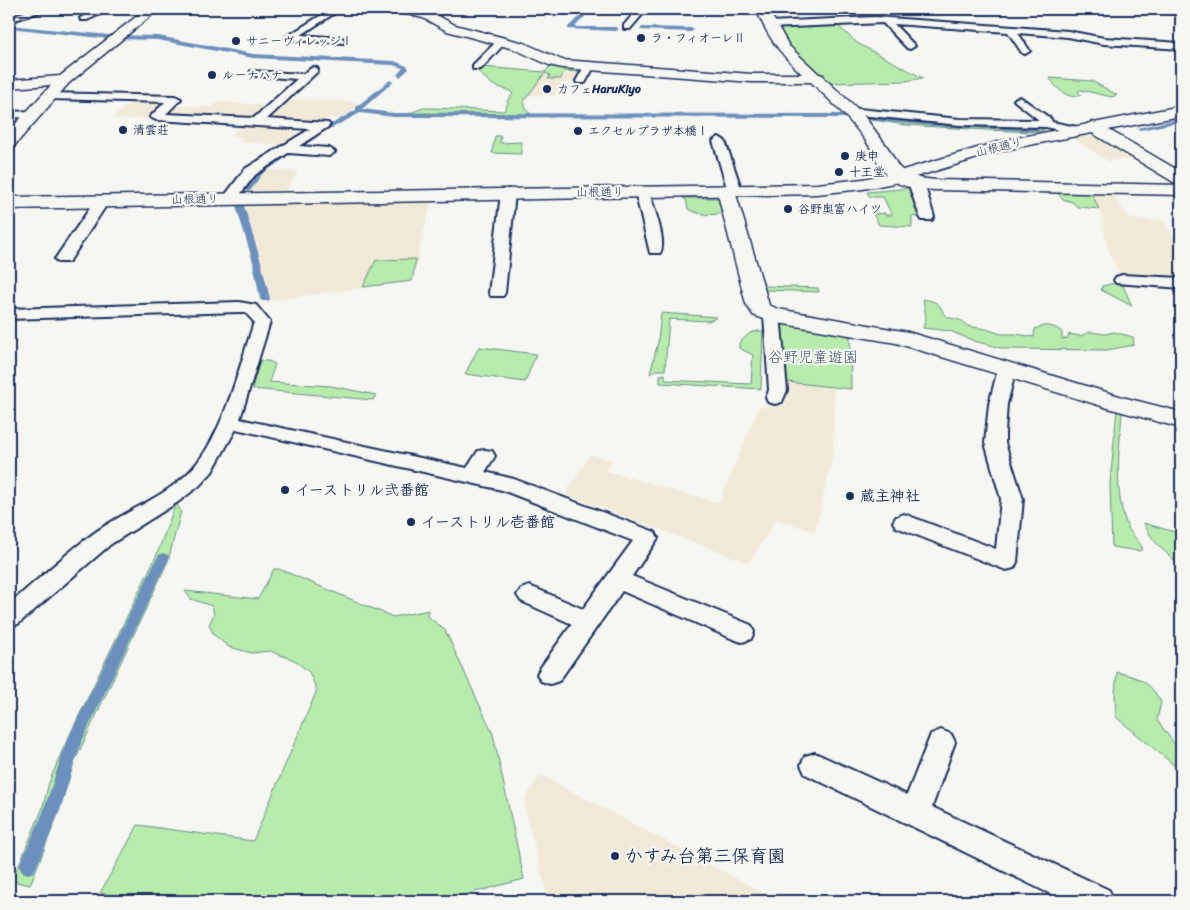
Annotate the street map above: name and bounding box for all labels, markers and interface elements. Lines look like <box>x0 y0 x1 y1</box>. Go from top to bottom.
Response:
place label: ラ・フィオーレⅡ <box>651 27 746 49</box>
place label: サニーヴィレッジⅠ <box>246 30 353 52</box>
marker: ラ・フィオーレⅡ <box>635 32 647 44</box>
marker: サニーヴィレッジⅠ <box>230 35 242 47</box>
place label: ルーナハナ <box>222 64 282 86</box>
marker: ルーナハナ <box>206 69 218 81</box>
place label: カフェHaruKiyo <box>557 78 642 100</box>
marker: カフェHaruKiyo <box>541 83 553 95</box>
place label: 清雲荘 <box>133 119 169 141</box>
place label: エクセルプラザ本橋Ⅰ <box>588 120 709 142</box>
marker: 清雲荘 <box>117 124 129 136</box>
marker: エクセルプラザ本橋Ⅰ <box>572 125 584 137</box>
street label: 山根通り <box>973 131 1025 163</box>
place label: 庚申 <box>855 145 879 167</box>
marker: 庚申 <box>839 150 851 162</box>
place label: 十王堂 <box>849 161 885 183</box>
marker: 十王堂 <box>833 166 845 178</box>
street label: 山根通り <box>576 181 624 203</box>
street label: 山根通り <box>171 188 219 210</box>
place label: 谷野奥富ハイツ <box>798 198 882 220</box>
marker: 谷野奥富ハイツ <box>782 203 794 215</box>
park label: 谷野児童遊園 <box>768 344 858 370</box>
place label: イーストリル弐番館 <box>295 477 429 503</box>
place label: 蔵主神社 <box>860 483 920 509</box>
marker: イーストリル弐番館 <box>279 484 291 496</box>
marker: 蔵主神社 <box>844 490 856 502</box>
place label: イーストリル壱番館 <box>421 509 555 535</box>
marker: イーストリル壱番館 <box>405 516 417 528</box>
place label: かすみ台第三保育園 <box>625 840 786 872</box>
marker: かすみ台第三保育園 <box>609 850 621 862</box>

